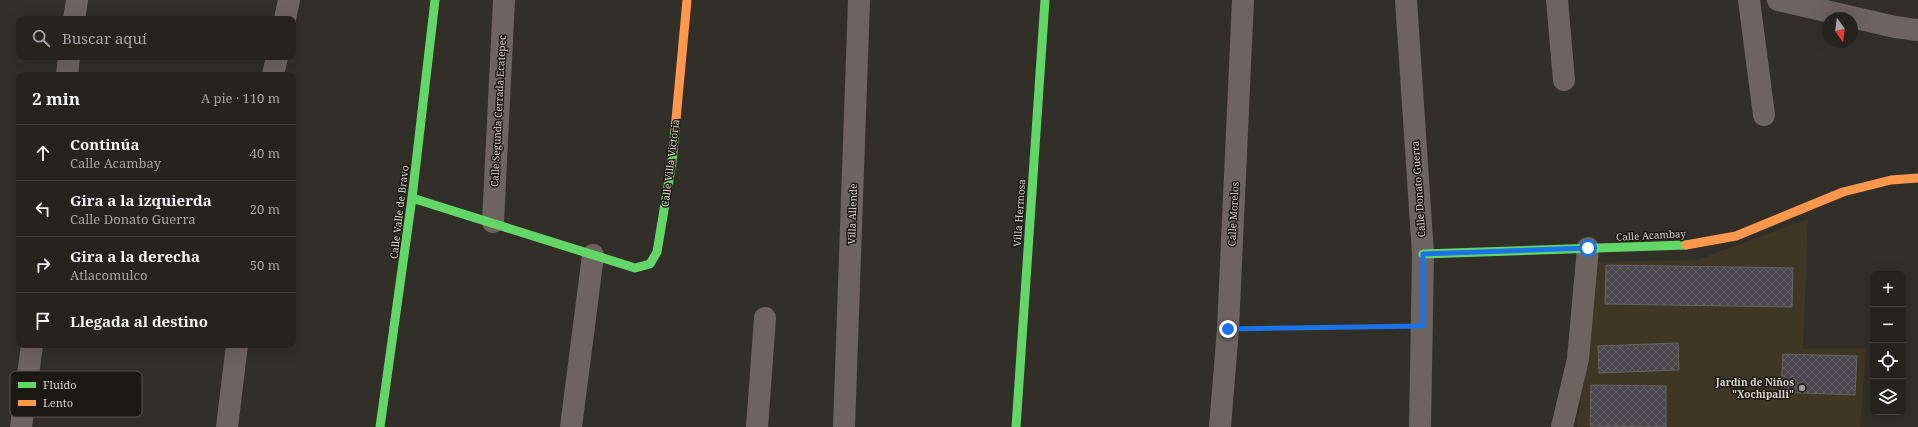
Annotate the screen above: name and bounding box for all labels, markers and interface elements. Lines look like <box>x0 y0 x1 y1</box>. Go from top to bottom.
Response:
north arrow <box>1822 12 1858 48</box>
search box <box>16 16 296 60</box>
icon: search <box>30 27 52 49</box>
text: Buscar aquí <box>62 28 147 48</box>
street label: Calle Segunda Cerrada Ecatepec <box>487 35 509 187</box>
text: 2 min <box>32 87 80 110</box>
text: A pie · 110 m <box>201 89 280 107</box>
street label: Calle Villa Victoria <box>658 118 682 208</box>
text: Continúa <box>70 134 140 154</box>
street label: Calle Donato Guerra <box>1408 140 1428 238</box>
icon: ahead <box>32 142 54 164</box>
text: 40 m <box>250 144 280 162</box>
text: Calle Acambay <box>70 154 161 172</box>
street label: Calle Valle de Bravo <box>386 164 412 260</box>
street label: Villa Hermosa <box>1010 178 1028 247</box>
street label: Calle Morelos <box>1224 181 1242 247</box>
street label: Villa Allende <box>844 183 860 245</box>
text: Gira a la izquierda <box>70 190 212 210</box>
icon: left <box>32 198 54 220</box>
text: 20 m <box>250 200 280 218</box>
text: Calle Donato Guerra <box>70 210 196 228</box>
street label: Calle Acambay <box>1616 226 1687 244</box>
route start <box>1579 239 1597 257</box>
text: Gira a la derecha <box>70 246 200 266</box>
icon: right <box>32 254 54 276</box>
text: 50 m <box>250 256 280 274</box>
text: Atlacomulco <box>70 266 147 284</box>
map controls <box>1870 271 1906 415</box>
button: + <box>1870 271 1906 307</box>
button: − <box>1870 307 1906 343</box>
icon: arrive <box>32 310 54 332</box>
text: Llegada al destino <box>70 311 208 331</box>
route end <box>1219 320 1237 338</box>
button: locate <box>1870 343 1906 379</box>
legend <box>10 371 142 417</box>
place label: Jardín de Niños "Xochipalli" <box>1715 375 1794 401</box>
text: Fluido <box>43 377 77 392</box>
button: layers <box>1870 379 1906 415</box>
marker: Jardín de Niños "Xochipalli" <box>1797 383 1807 393</box>
text: Lento <box>43 395 73 410</box>

